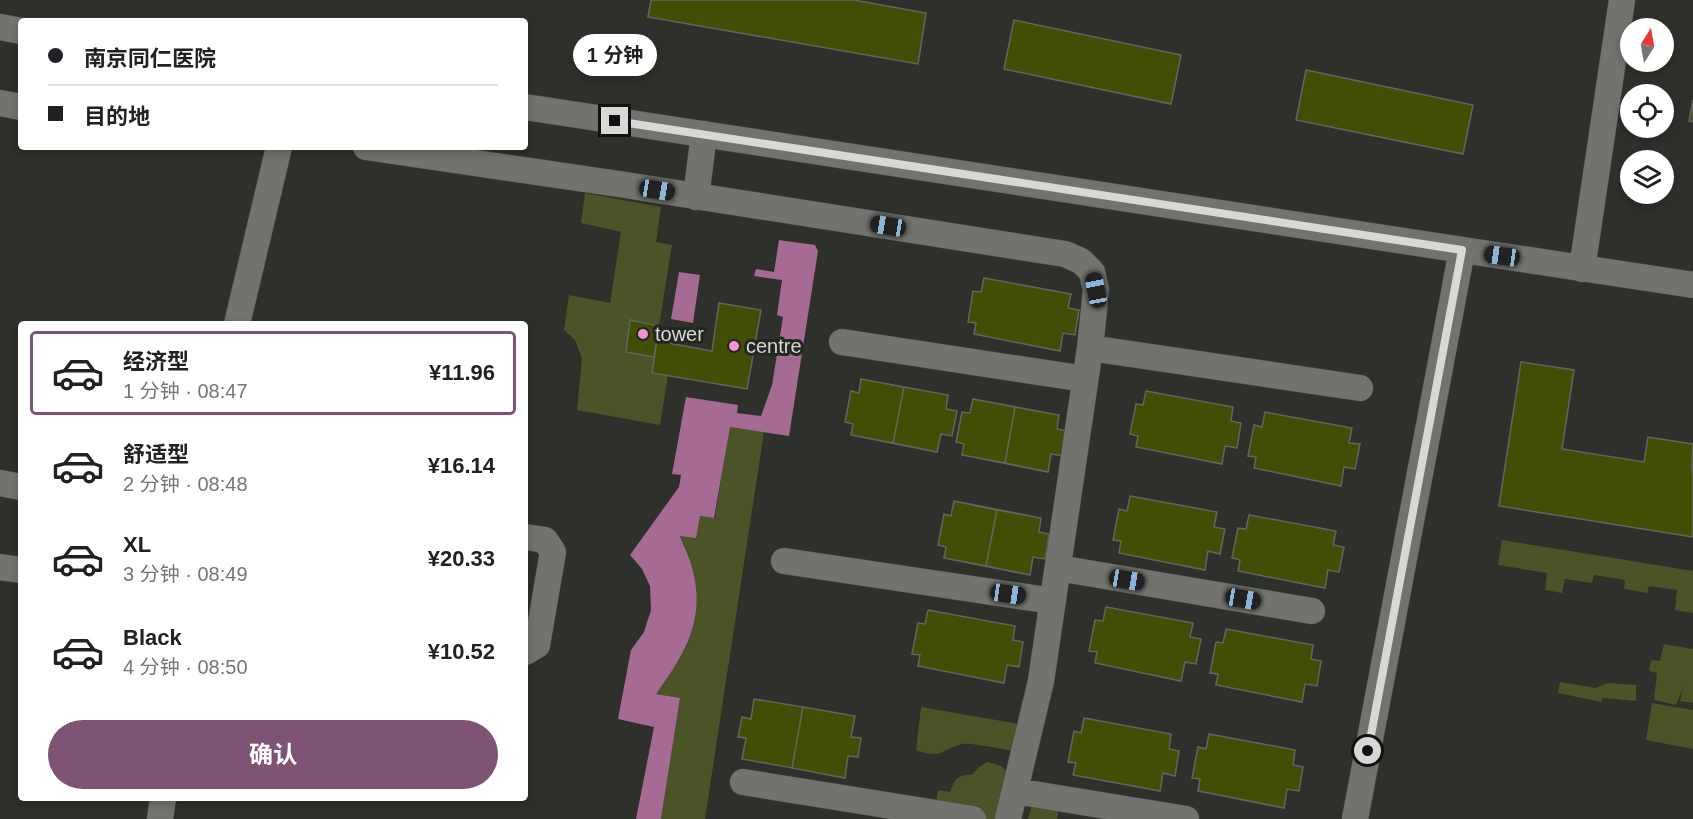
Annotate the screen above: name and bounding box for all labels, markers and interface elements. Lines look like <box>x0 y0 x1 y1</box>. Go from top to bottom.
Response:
north arrow <box>1620 18 1674 72</box>
map controls <box>1620 18 1674 204</box>
callout: 1 分钟 <box>573 34 657 76</box>
text: 1 分钟 <box>587 44 643 66</box>
text: 南京同仁医院 <box>84 46 216 71</box>
button: locate <box>1620 84 1674 138</box>
text: 目的地 <box>84 104 150 129</box>
route end <box>601 107 628 134</box>
button: layers <box>1620 150 1674 204</box>
car <box>638 178 676 202</box>
car <box>869 214 907 238</box>
car <box>1483 245 1521 267</box>
car <box>1084 271 1108 309</box>
place label: tower <box>655 323 704 345</box>
marker: tower <box>636 327 650 341</box>
place label: centre <box>746 335 802 357</box>
marker: centre <box>727 339 741 353</box>
icon: car <box>51 346 105 400</box>
text: 经济型 <box>123 349 189 374</box>
text: ¥11.96 <box>429 360 495 385</box>
text: 1 分钟 · 08:47 <box>123 380 248 402</box>
icon: car <box>51 439 105 493</box>
text: 舒适型 <box>123 442 189 467</box>
text: ¥16.14 <box>428 453 495 478</box>
text: 2 分钟 · 08:48 <box>123 473 248 495</box>
icon: car <box>51 532 105 586</box>
text: XL <box>123 532 151 557</box>
text: ¥20.33 <box>428 546 495 571</box>
text: 3 分钟 · 08:49 <box>123 563 248 585</box>
car <box>1108 568 1146 592</box>
car <box>989 583 1027 605</box>
car <box>1224 587 1262 611</box>
icon: car <box>51 625 105 679</box>
text: Black <box>123 625 182 650</box>
text: ¥10.52 <box>428 639 495 664</box>
text: 4 分钟 · 08:50 <box>123 656 248 678</box>
button: 确认 <box>48 720 498 789</box>
route start <box>1354 737 1381 764</box>

